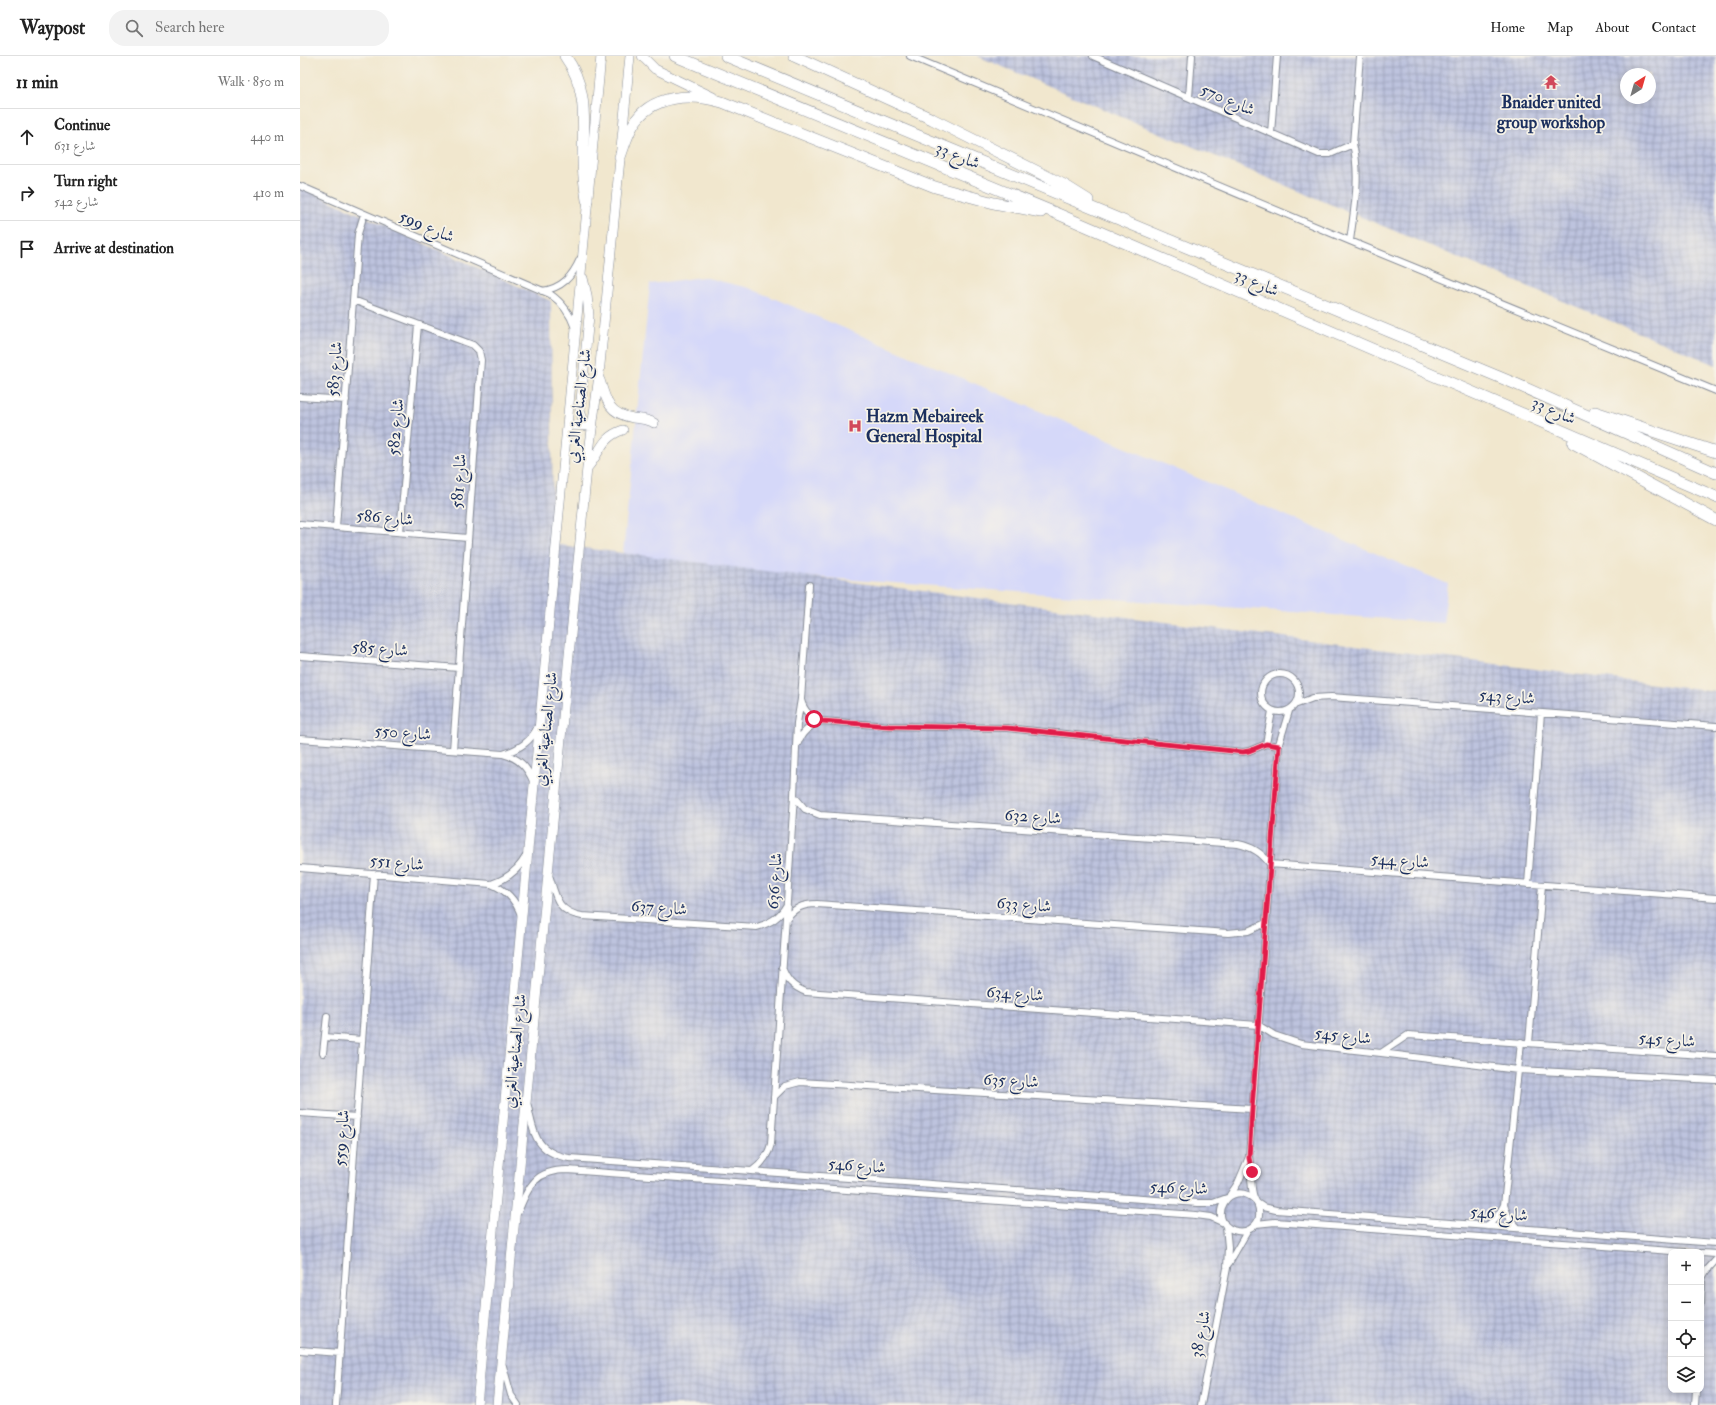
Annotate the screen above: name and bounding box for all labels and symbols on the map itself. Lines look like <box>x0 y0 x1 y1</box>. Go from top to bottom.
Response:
north arrow <box>1620 68 1656 104</box>
temple icon: Bnaider united group workshop <box>1543 74 1559 90</box>
street label: شارع 570 <box>1196 79 1258 123</box>
place label: Bnaider united group workshop <box>1496 92 1605 134</box>
street label: شارع 33 <box>931 137 983 177</box>
street label: شارع 599 <box>395 205 458 250</box>
street label: شارع 33 <box>1230 264 1282 304</box>
street label: شارع 583 <box>322 341 350 397</box>
street label: شارع الصناعية الغربي <box>561 348 600 465</box>
street label: شارع 33 <box>1527 392 1579 432</box>
street label: شارع 582 <box>383 398 411 457</box>
place label: Hazm Mebaireek General Hospital <box>866 406 985 448</box>
hospital icon: Hazm Mebaireek General Hospital <box>847 418 863 434</box>
street label: شارع 581 <box>446 453 474 509</box>
street label: شارع 586 <box>355 505 414 533</box>
street label: شارع 585 <box>351 636 409 664</box>
street label: شارع الصناعية الغربي <box>529 671 566 788</box>
street label: شارع 543 <box>1478 684 1536 712</box>
route start <box>805 710 823 728</box>
street label: شارع 550 <box>374 720 432 748</box>
street label: شارع 632 <box>1004 804 1062 832</box>
street label: شارع 544 <box>1370 848 1430 876</box>
street label: شارع 551 <box>369 850 425 878</box>
street label: شارع 636 <box>762 852 790 910</box>
street label: شارع 633 <box>996 892 1052 920</box>
street label: شارع 637 <box>630 895 688 923</box>
street label: شارع 634 <box>985 981 1044 1009</box>
street label: شارع الصناعية الغربي <box>498 993 535 1110</box>
street label: شارع 545 <box>1313 1022 1372 1052</box>
street label: شارع 545 <box>1638 1027 1696 1055</box>
street label: شارع 635 <box>982 1069 1039 1095</box>
street label: شارع 559 <box>329 1109 357 1167</box>
street label: شارع 546 <box>827 1153 887 1181</box>
route end <box>1243 1163 1261 1181</box>
street label: شارع 546 <box>1150 1176 1208 1202</box>
street label: شارع 546 <box>1469 1201 1529 1229</box>
street label: شارع 38 <box>1186 1309 1218 1360</box>

